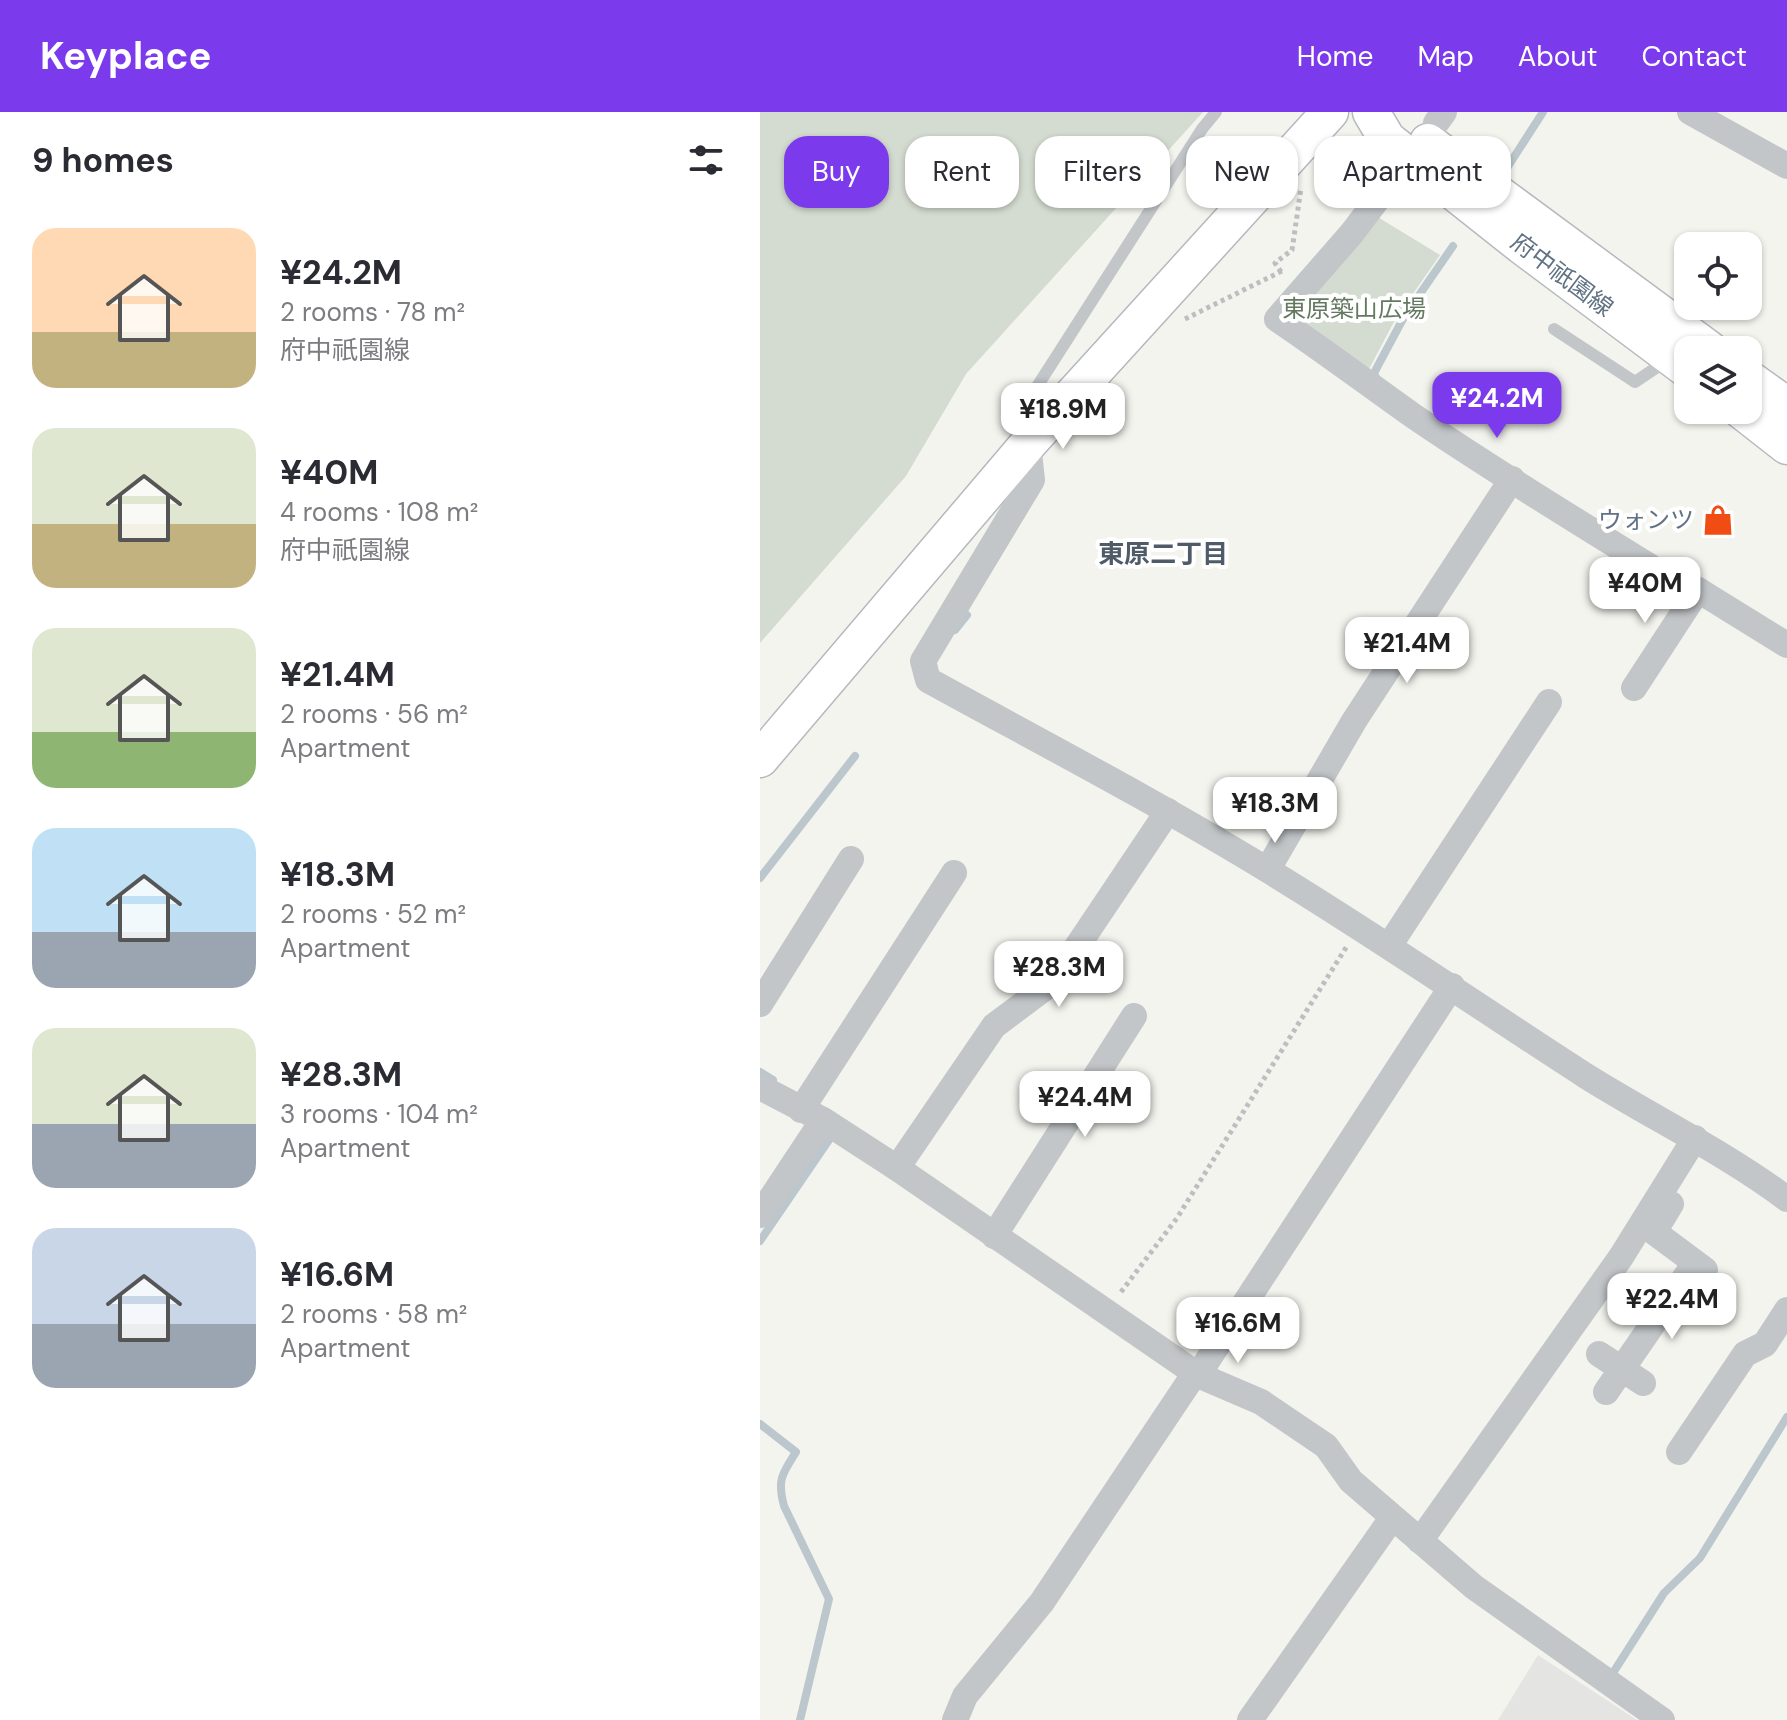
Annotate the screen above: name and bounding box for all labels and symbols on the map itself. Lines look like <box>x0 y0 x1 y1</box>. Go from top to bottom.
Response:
street label: 府中祇園線 <box>1505 226 1620 323</box>
park label: 東原築山広場 <box>1282 293 1426 324</box>
pin: ¥24.2M <box>1432 372 1562 440</box>
pin: ¥18.9M <box>998 383 1128 451</box>
shop icon: ウォンツ <box>1701 503 1735 537</box>
place label: ウォンツ <box>1598 504 1694 535</box>
district label: 東原二丁目 <box>1098 537 1228 571</box>
pin: ¥40M <box>1598 557 1692 625</box>
pin: ¥21.4M <box>1342 617 1472 685</box>
pin: ¥18.3M <box>1210 777 1340 845</box>
pin: ¥28.3M <box>994 941 1124 1009</box>
pin: ¥24.4M <box>1020 1071 1150 1139</box>
pin: ¥22.4M <box>1607 1273 1737 1341</box>
pin: ¥16.6M <box>1173 1297 1303 1365</box>

